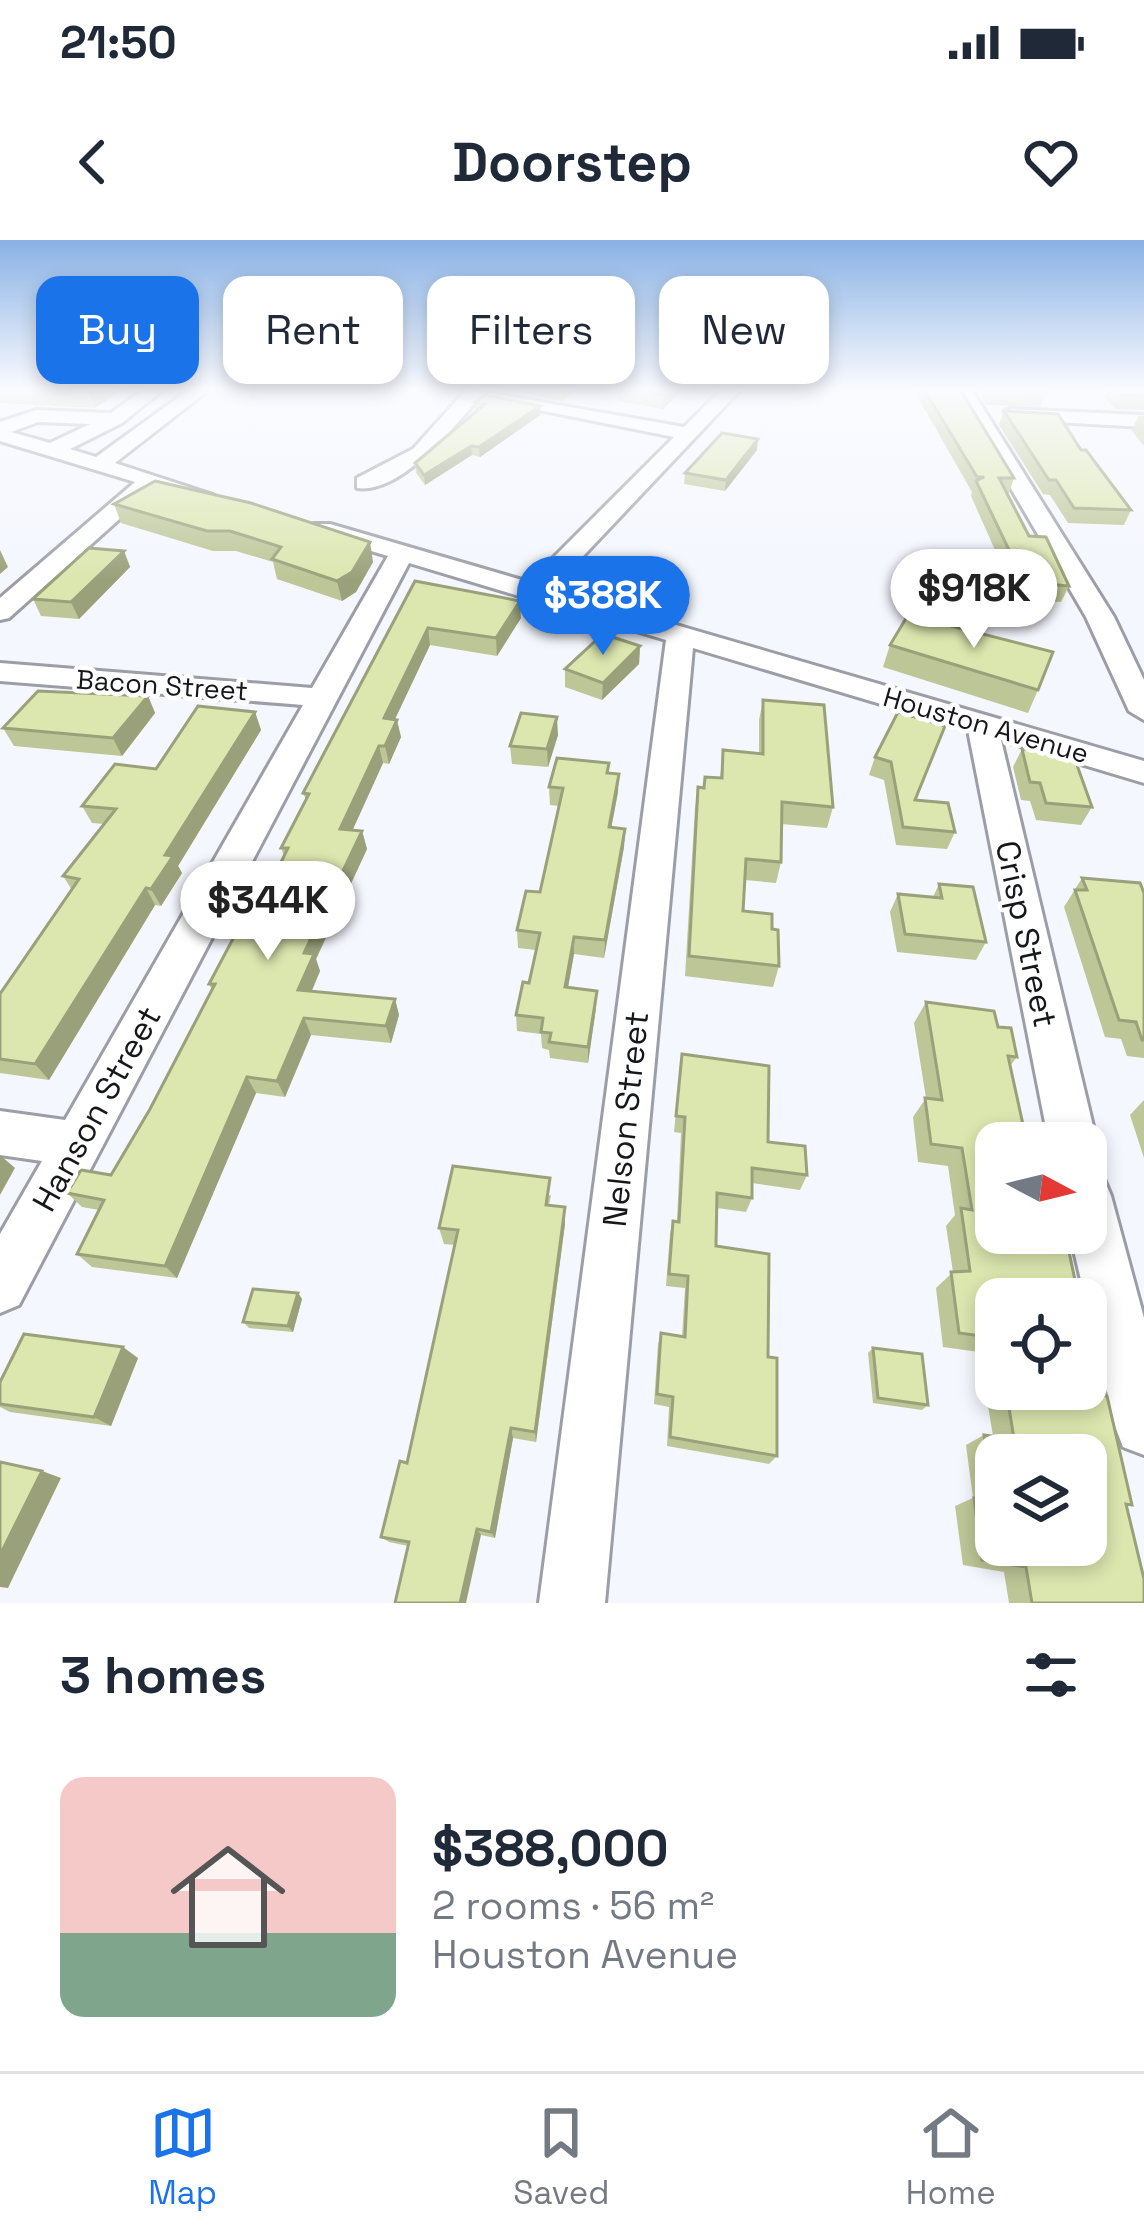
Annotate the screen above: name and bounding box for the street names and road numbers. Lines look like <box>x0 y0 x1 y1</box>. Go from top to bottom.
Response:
street label: Bacon Street <box>75 662 249 708</box>
street label: Houston Avenue <box>879 679 1093 771</box>
street label: Crisp Street <box>986 837 1066 1031</box>
street label: Hanson Street <box>23 999 171 1219</box>
street label: Nelson Street <box>594 1009 658 1229</box>

